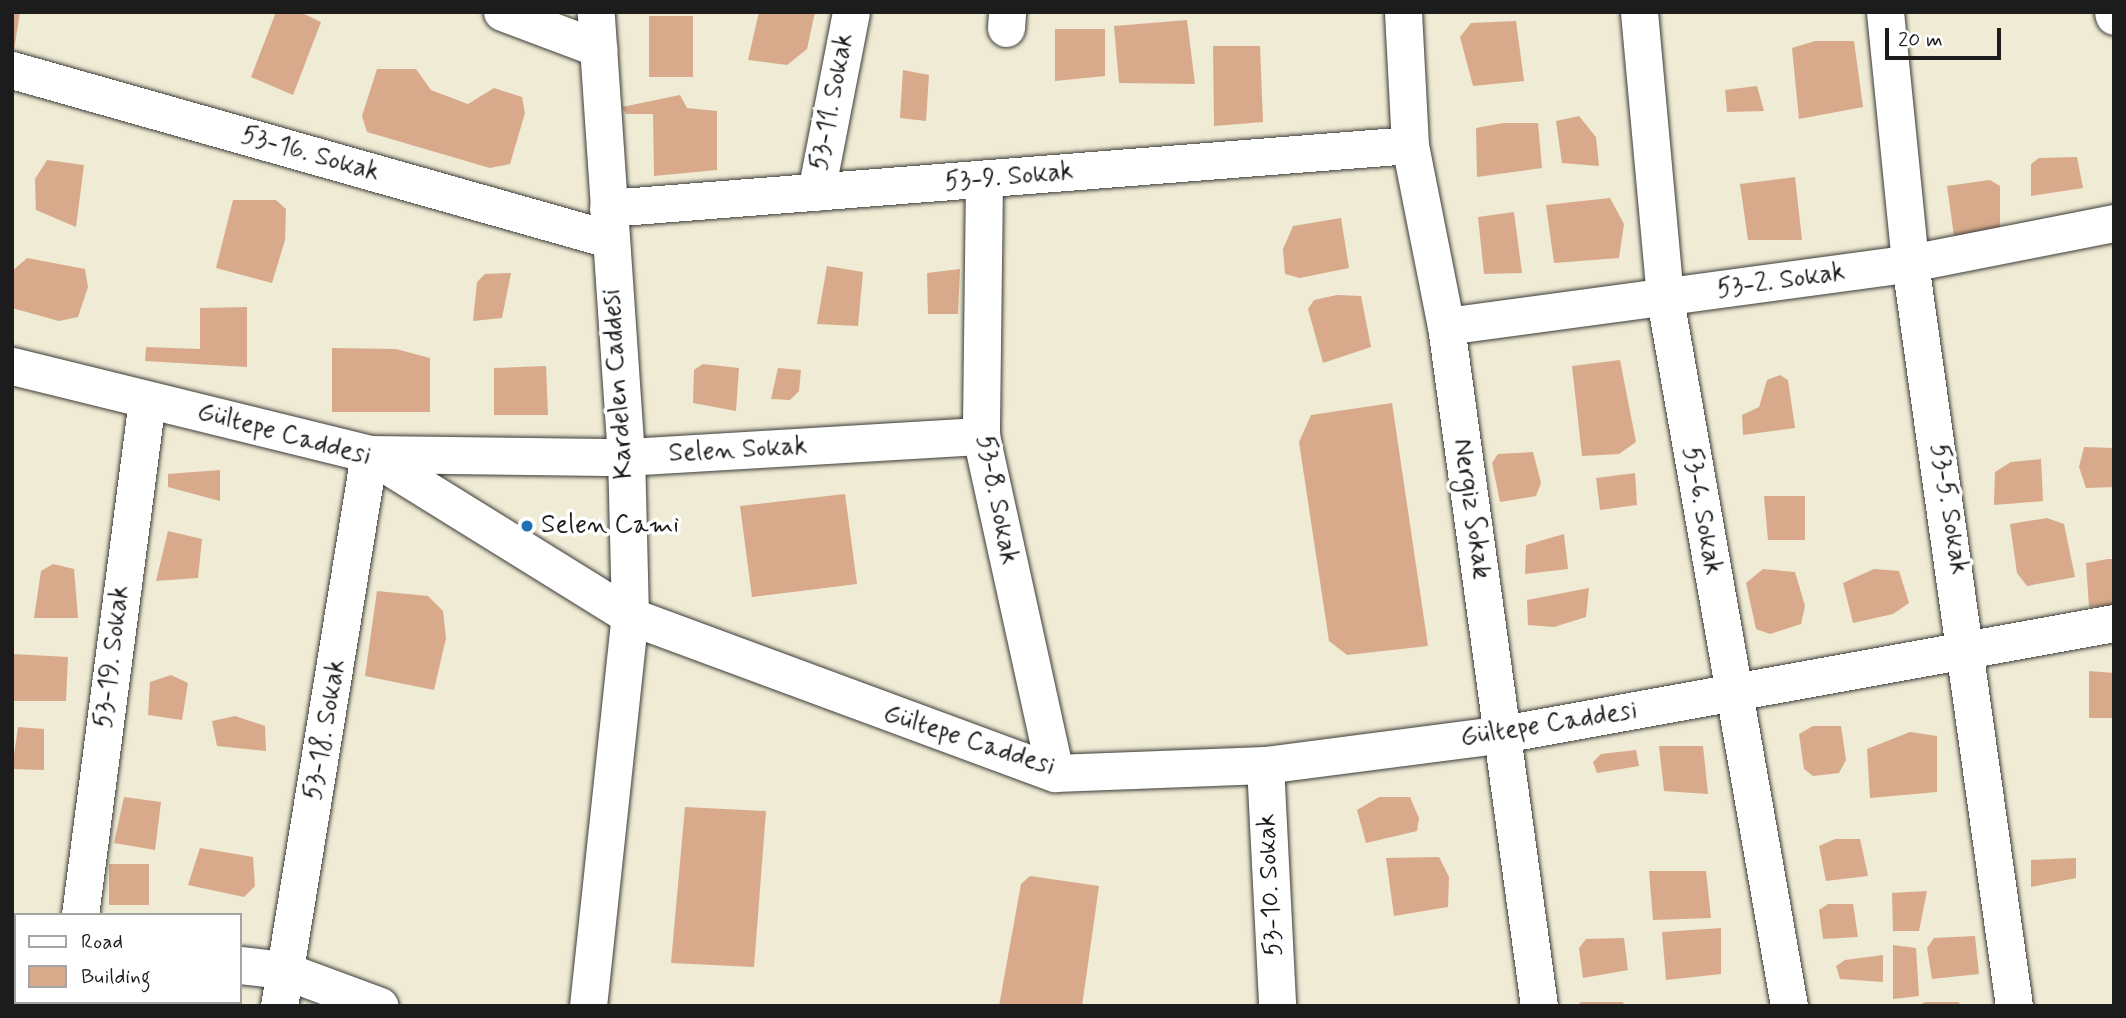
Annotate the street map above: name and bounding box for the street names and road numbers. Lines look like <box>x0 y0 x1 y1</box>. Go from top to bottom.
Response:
street label: 53-11. Sokak <box>804 31 862 173</box>
street label: 53-16. Sokak <box>237 120 383 190</box>
street label: 53-9. Sokak <box>943 157 1075 199</box>
street label: 53-2. Sokak <box>1715 258 1847 306</box>
street label: Kardelen Caddesi <box>597 285 641 483</box>
street label: Gültepe Caddesi <box>195 397 373 473</box>
street label: Selen Sokak <box>668 432 808 470</box>
street label: 53-8. Sokak <box>968 433 1024 567</box>
street label: Nergiz Sokak <box>1445 435 1497 583</box>
street label: 53-5. Sokak <box>1922 441 1974 577</box>
street label: 53-6. Sokak <box>1674 444 1728 578</box>
street label: 53-19. Sokak <box>89 584 137 730</box>
street label: 53-18. Sokak <box>298 657 354 803</box>
street label: Gültepe Caddesi <box>1460 696 1638 754</box>
street label: Gültepe Caddesi <box>881 699 1057 783</box>
street label: 53-10. Sokak <box>1252 813 1290 957</box>

